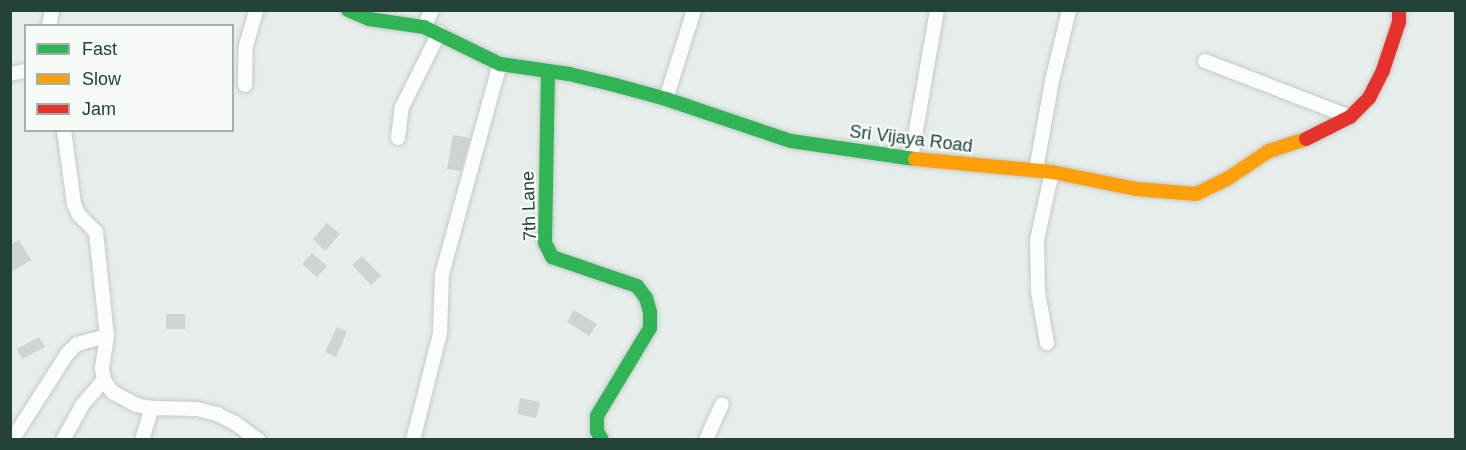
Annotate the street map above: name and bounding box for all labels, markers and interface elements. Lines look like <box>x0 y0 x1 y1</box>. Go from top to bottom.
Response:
legend <box>24 24 234 132</box>
text: Fast <box>82 39 117 59</box>
text: Slow <box>82 69 121 89</box>
text: Jam <box>82 99 116 119</box>
street label: Sri Vijaya Road <box>848 121 974 157</box>
street label: 7th Lane <box>517 171 541 241</box>

